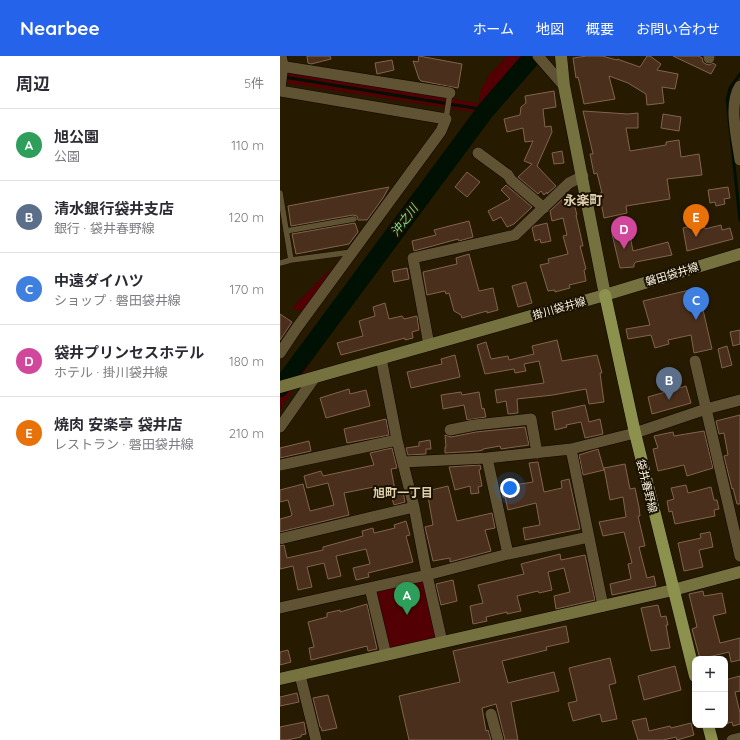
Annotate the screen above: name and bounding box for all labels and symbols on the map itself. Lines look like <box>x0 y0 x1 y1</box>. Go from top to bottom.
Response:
district label: 永楽町 <box>563 192 603 208</box>
water label: 沖之川 <box>387 200 422 239</box>
pin: E <box>683 204 709 237</box>
pin: D <box>611 216 637 249</box>
street label: 磐田袋井線 <box>644 259 700 289</box>
pin: C <box>683 287 709 320</box>
street label: 掛川袋井線 <box>531 294 587 322</box>
pin: B <box>656 367 682 400</box>
street label: 袋井春野線 <box>634 458 660 514</box>
your location <box>500 478 520 498</box>
district label: 旭町一丁目 <box>373 485 433 500</box>
pin: A <box>394 582 420 615</box>

